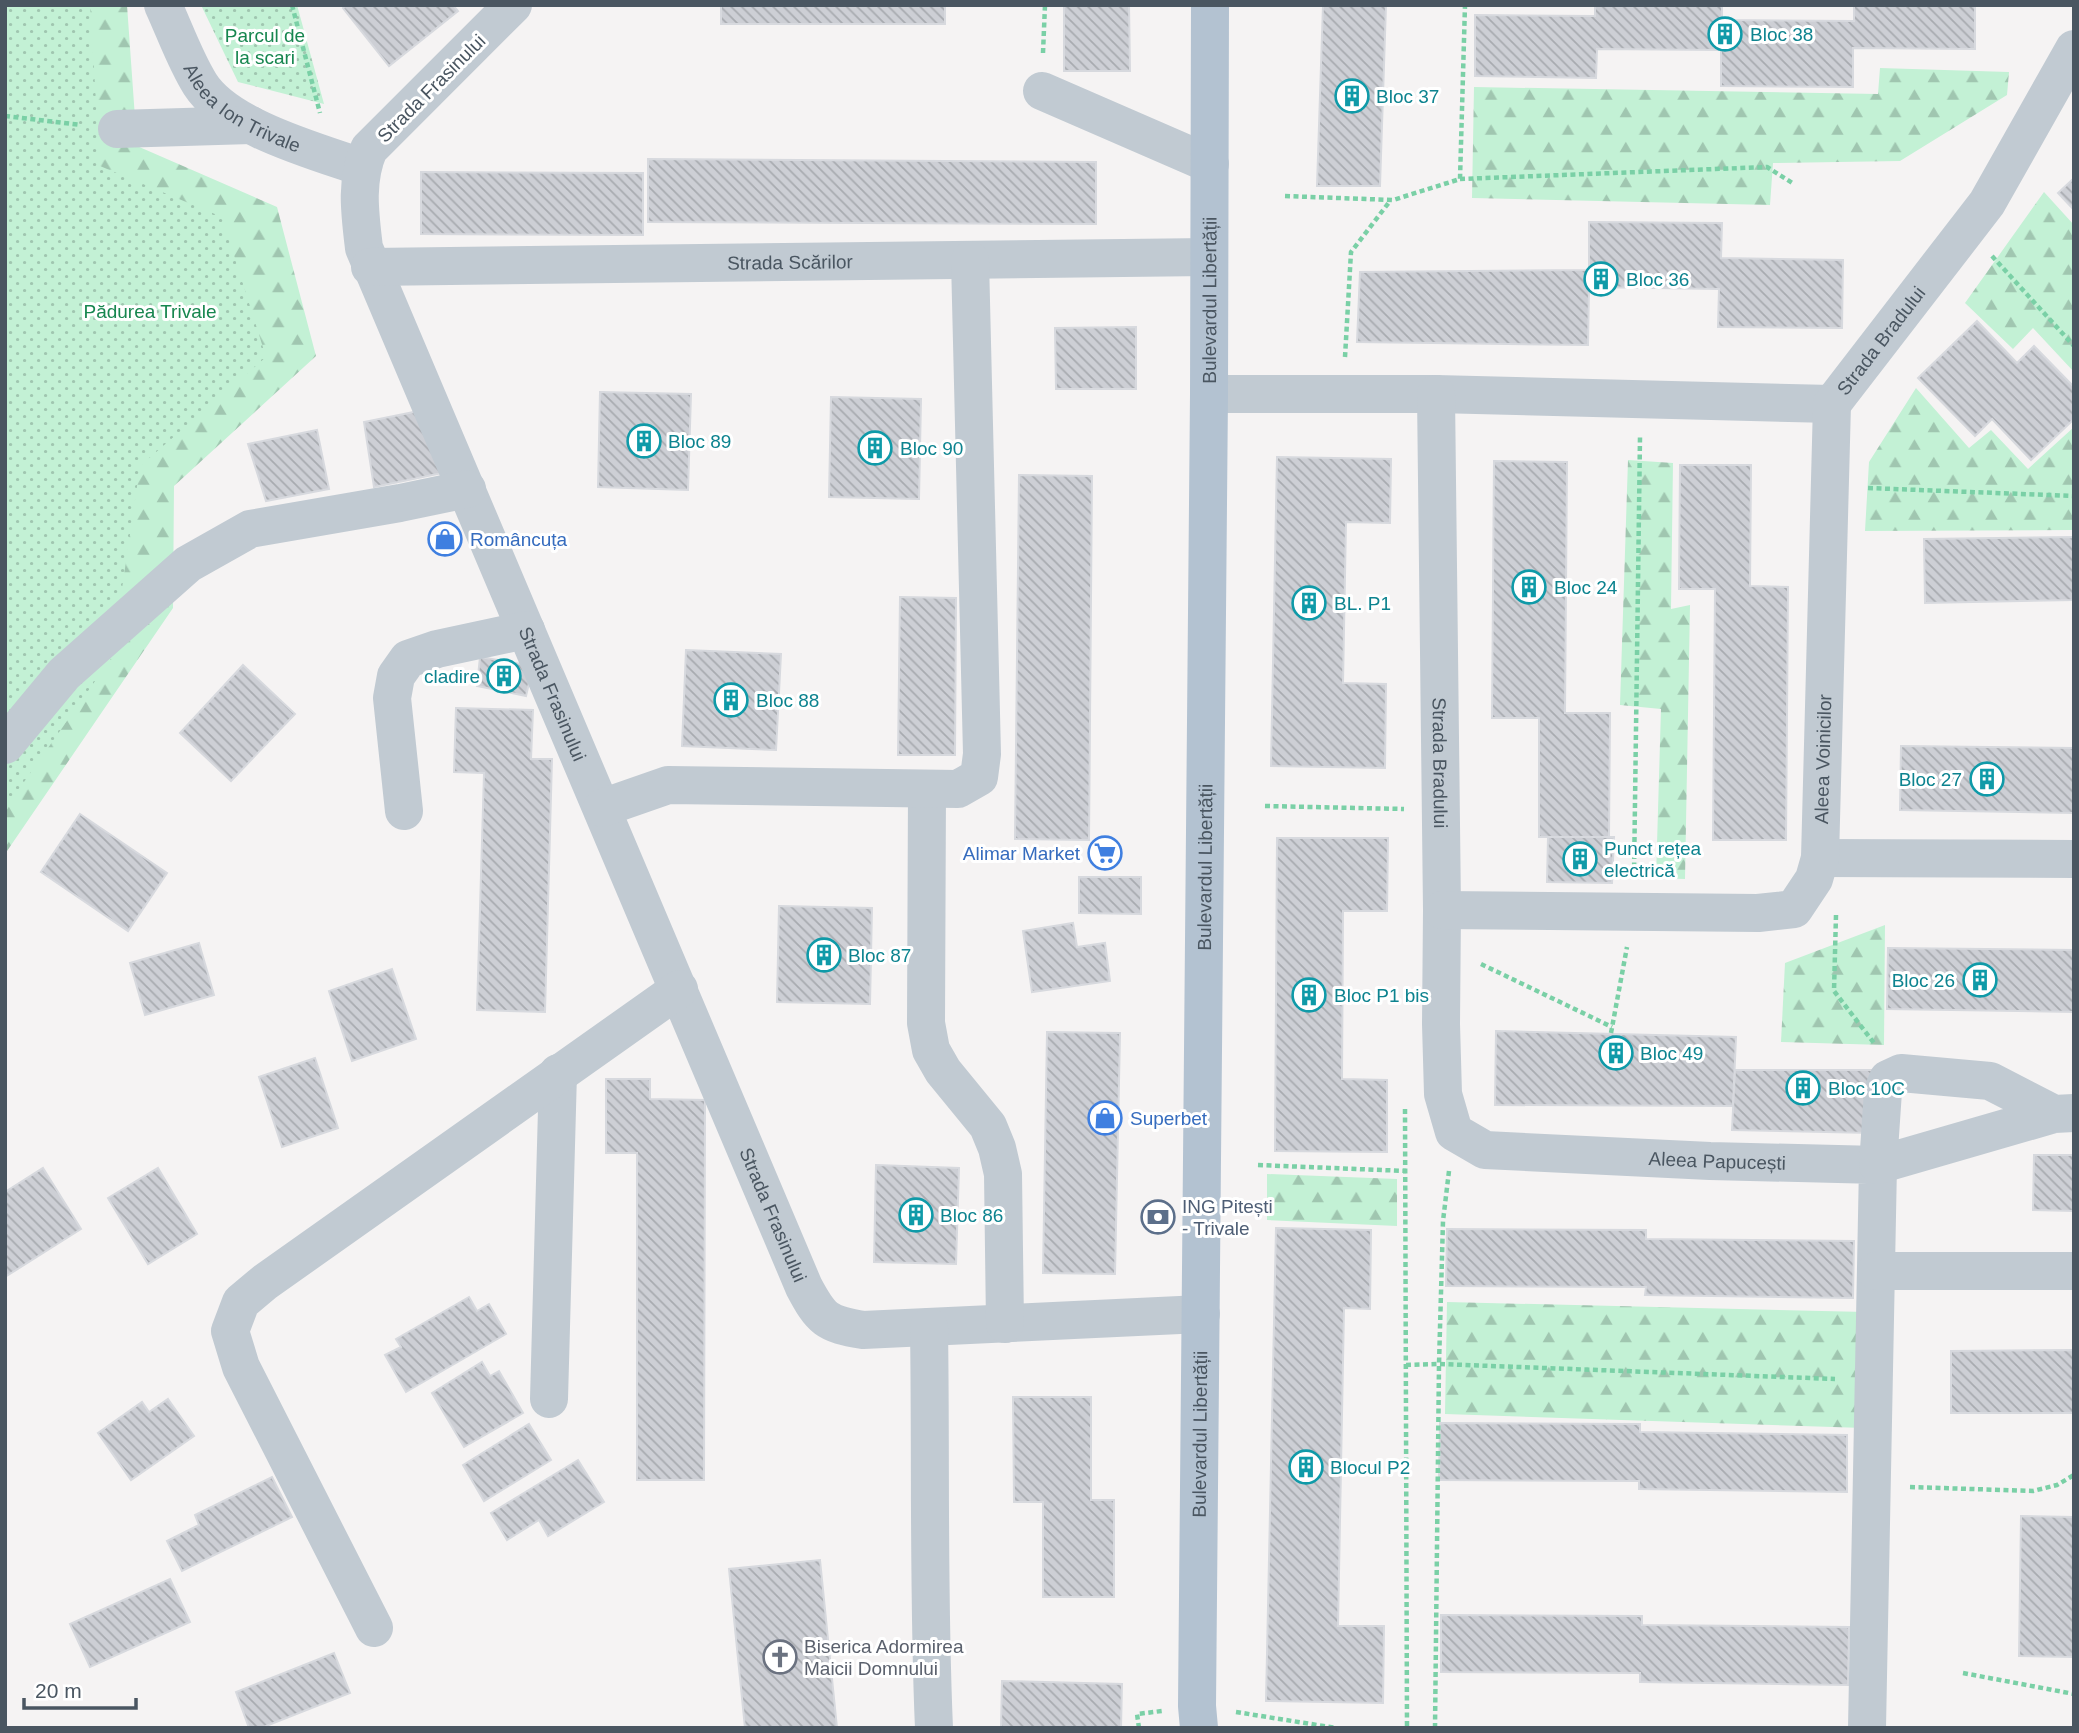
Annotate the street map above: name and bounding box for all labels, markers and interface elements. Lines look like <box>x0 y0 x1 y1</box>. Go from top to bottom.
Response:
building icon: Bloc 38 <box>1706 15 1744 53</box>
place label: Bloc 38 <box>1750 24 1813 45</box>
park label: Parcul de la scari <box>225 25 305 68</box>
street label: Strada Frasinului <box>373 30 490 147</box>
street label: Aleea Ion Trivale <box>180 60 303 156</box>
building icon: Bloc 37 <box>1333 77 1371 115</box>
place label: Bloc 37 <box>1376 86 1439 107</box>
street label: Bulevardul Libertății <box>1199 217 1220 384</box>
street label: Strada Scărilor <box>727 251 854 274</box>
building icon: Bloc 36 <box>1582 260 1620 298</box>
place label: Bloc 36 <box>1626 269 1689 290</box>
street label: Strada Bradului <box>1833 283 1930 399</box>
park label: Pădurea Trivale <box>83 301 217 322</box>
building icon: Bloc 89 <box>625 422 663 460</box>
building icon: Bloc 90 <box>856 429 894 467</box>
place label: Bloc 89 <box>668 431 731 452</box>
place label: Bloc 90 <box>900 438 963 459</box>
shop icon: Româncuța <box>426 520 464 558</box>
place label: Româncuța <box>470 529 568 550</box>
building icon: Bloc 24 <box>1510 568 1548 606</box>
place label: Bloc 24 <box>1554 577 1618 598</box>
building icon: BL. P1 <box>1290 584 1328 622</box>
place label: BL. P1 <box>1334 593 1391 614</box>
street label: Strada Frasinului <box>515 624 590 764</box>
building icon: cladire <box>485 657 523 695</box>
place label: cladire <box>424 666 480 687</box>
building icon: Bloc 88 <box>712 681 750 719</box>
place label: Bloc 88 <box>756 690 819 711</box>
street label: Aleea Voinicilor <box>1811 693 1835 824</box>
street label: Strada Bradului <box>1429 697 1451 829</box>
building icon: Bloc 27 <box>1968 760 2006 798</box>
place label: Bloc 27 <box>1899 769 1962 790</box>
street label: Bulevardul Libertății <box>1194 784 1216 951</box>
supermarket icon: Alimar Market <box>1086 834 1124 872</box>
place label: Punct rețea electrică <box>1604 838 1702 881</box>
building icon: Punct rețea electrică <box>1561 840 1599 878</box>
place label: Alimar Market <box>963 843 1081 864</box>
building icon: Bloc 87 <box>805 936 843 974</box>
place label: Bloc 87 <box>848 945 911 966</box>
building icon: Bloc 26 <box>1961 961 1999 999</box>
place label: Bloc 26 <box>1892 970 1955 991</box>
building icon: Bloc P1 bis <box>1290 976 1328 1014</box>
place label: Bloc P1 bis <box>1334 985 1429 1006</box>
building icon: Bloc 49 <box>1597 1034 1635 1072</box>
place label: Bloc 49 <box>1640 1043 1703 1064</box>
building icon: Bloc 10C <box>1784 1069 1822 1107</box>
place label: Bloc 10C <box>1828 1078 1905 1099</box>
shop icon: Superbet <box>1086 1099 1124 1137</box>
place label: Superbet <box>1130 1108 1208 1129</box>
street label: Strada Frasinului <box>735 1145 811 1285</box>
street label: Aleea Papucești <box>1648 1148 1786 1174</box>
building icon: Bloc 86 <box>897 1196 935 1234</box>
place label: ING Pitești - Trivale <box>1182 1196 1273 1239</box>
bank icon: ING Pitești - Trivale <box>1139 1198 1177 1236</box>
place label: Bloc 86 <box>940 1205 1003 1226</box>
street label: Bulevardul Libertății <box>1189 1350 1211 1518</box>
building icon: Blocul P2 <box>1287 1448 1325 1486</box>
place label: Blocul P2 <box>1330 1457 1410 1478</box>
place label: Biserica Adormirea Maicii Domnului <box>804 1636 964 1679</box>
church icon: Biserica Adormirea Maicii Domnului <box>761 1638 799 1676</box>
scale bar <box>24 1666 136 1710</box>
text: 20 m <box>35 1679 82 1702</box>

